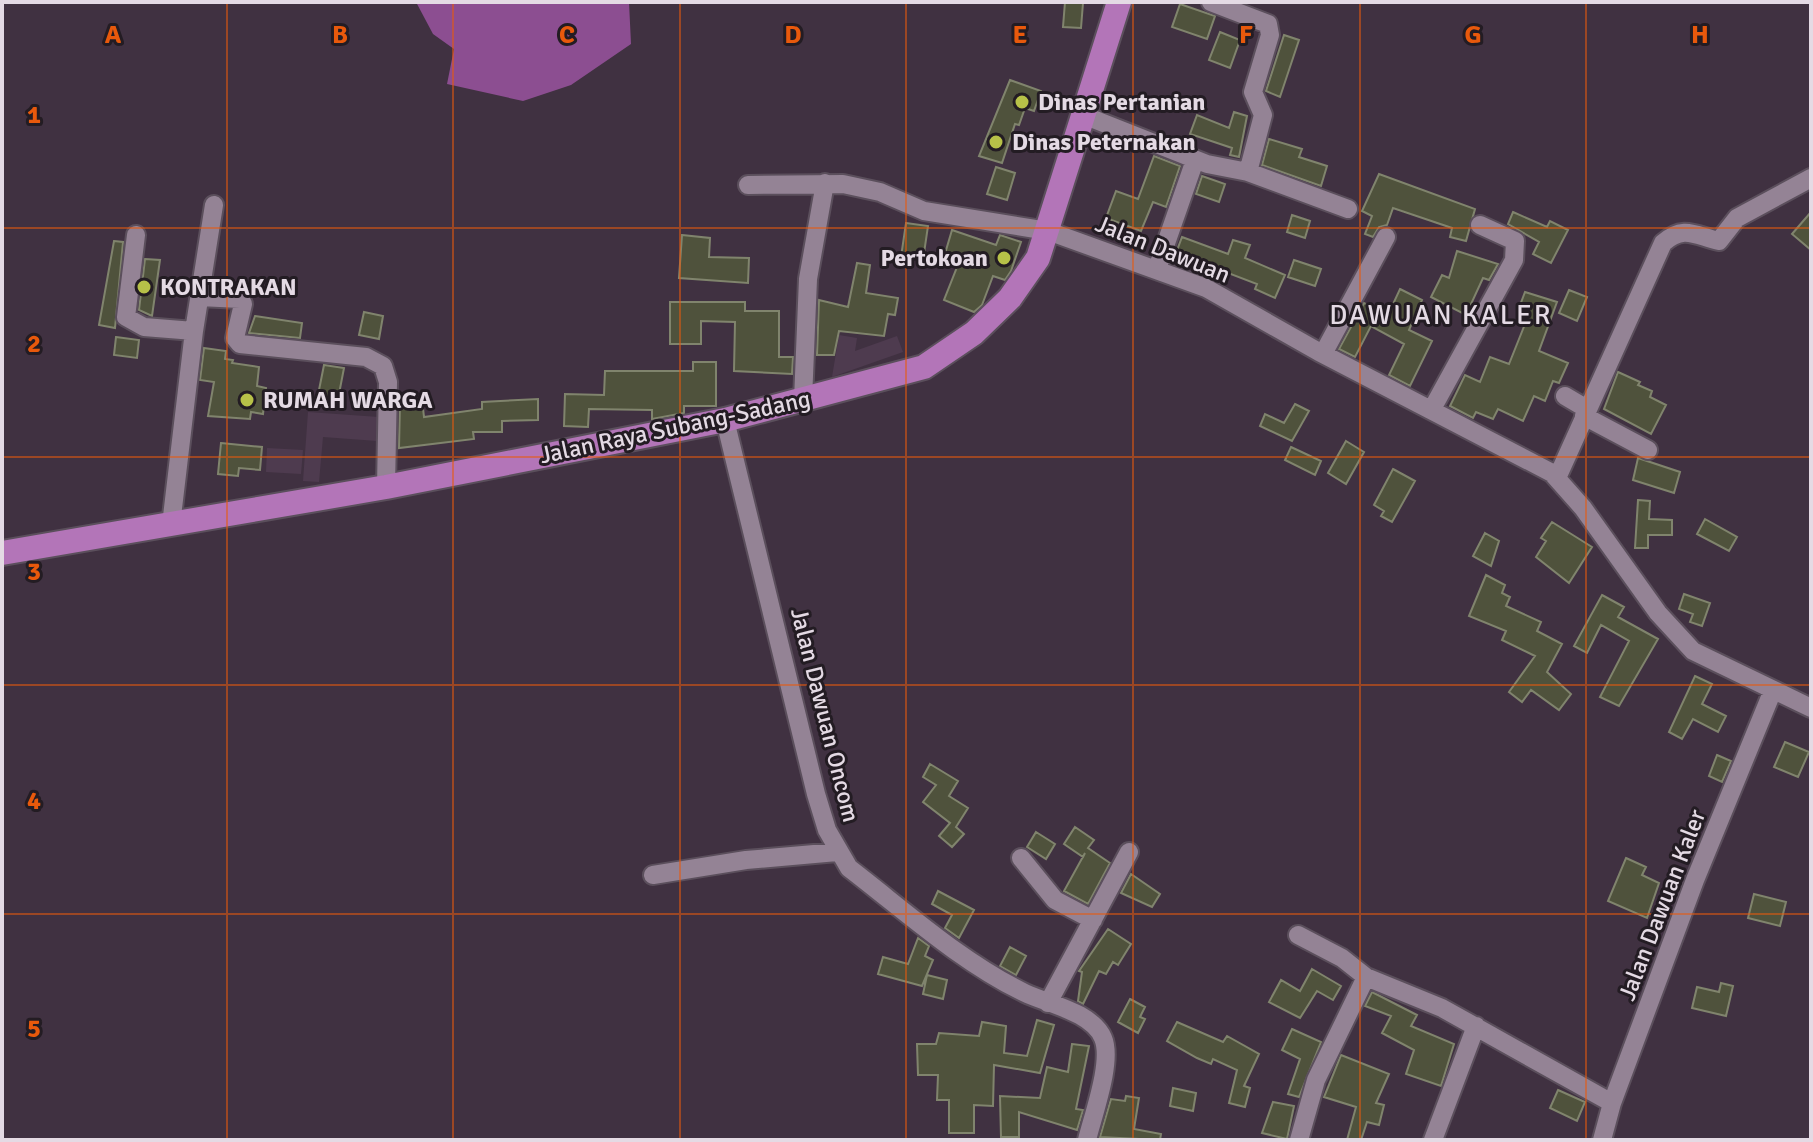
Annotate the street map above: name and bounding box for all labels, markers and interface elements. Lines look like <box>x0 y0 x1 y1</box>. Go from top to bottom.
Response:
text: A <box>105 19 122 51</box>
text: B <box>332 19 348 51</box>
text: C <box>559 19 575 51</box>
text: D <box>784 19 802 51</box>
text: E <box>1013 19 1027 51</box>
text: F <box>1239 19 1253 51</box>
text: G <box>1464 19 1482 51</box>
text: H <box>1691 19 1709 51</box>
place label: Dinas Pertanian <box>1038 87 1206 117</box>
marker: Dinas Pertanian <box>1013 93 1031 111</box>
text: 1 <box>27 99 41 131</box>
place label: Dinas Peternakan <box>1012 127 1196 157</box>
marker: Dinas Peternakan <box>987 133 1005 151</box>
street label: Jalan Dawuan <box>1091 208 1235 290</box>
place label: Pertokoan <box>881 243 988 273</box>
marker: Pertokoan <box>995 249 1013 267</box>
place label: KONTRAKAN <box>160 272 297 302</box>
marker: KONTRAKAN <box>135 278 153 296</box>
district label: DAWUAN KALER <box>1329 298 1553 332</box>
text: 2 <box>27 328 41 360</box>
street label: Jalan Raya Subang-Sadang <box>537 384 813 470</box>
place label: RUMAH WARGA <box>263 385 433 415</box>
marker: RUMAH WARGA <box>238 391 256 409</box>
text: 3 <box>27 556 41 588</box>
street label: Jalan Dawuan Oncom <box>784 605 866 825</box>
text: 4 <box>27 785 41 817</box>
street label: Jalan Dawuan Kaler <box>1612 805 1712 1005</box>
text: 5 <box>27 1013 41 1045</box>

